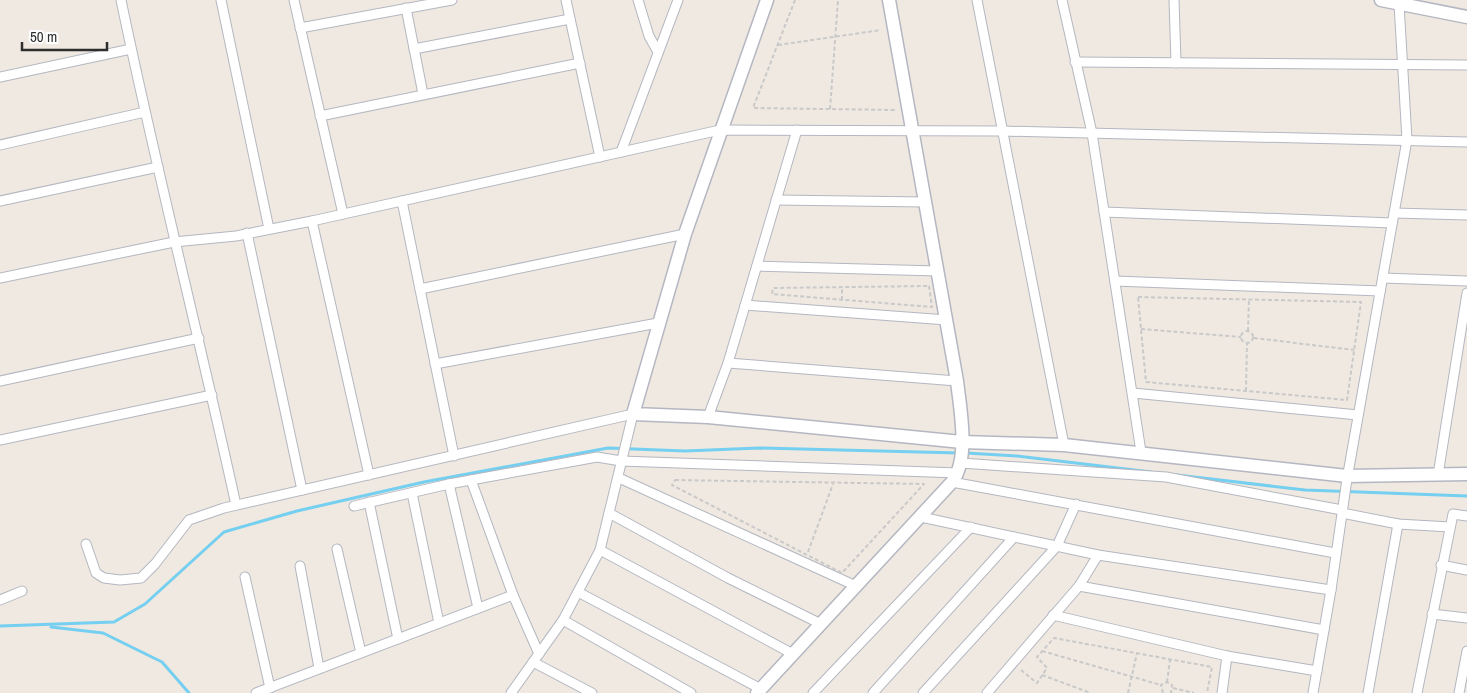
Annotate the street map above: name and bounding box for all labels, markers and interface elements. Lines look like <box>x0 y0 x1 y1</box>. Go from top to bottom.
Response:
scale bar <box>22 20 108 52</box>
text: 50 m <box>30 26 57 47</box>

